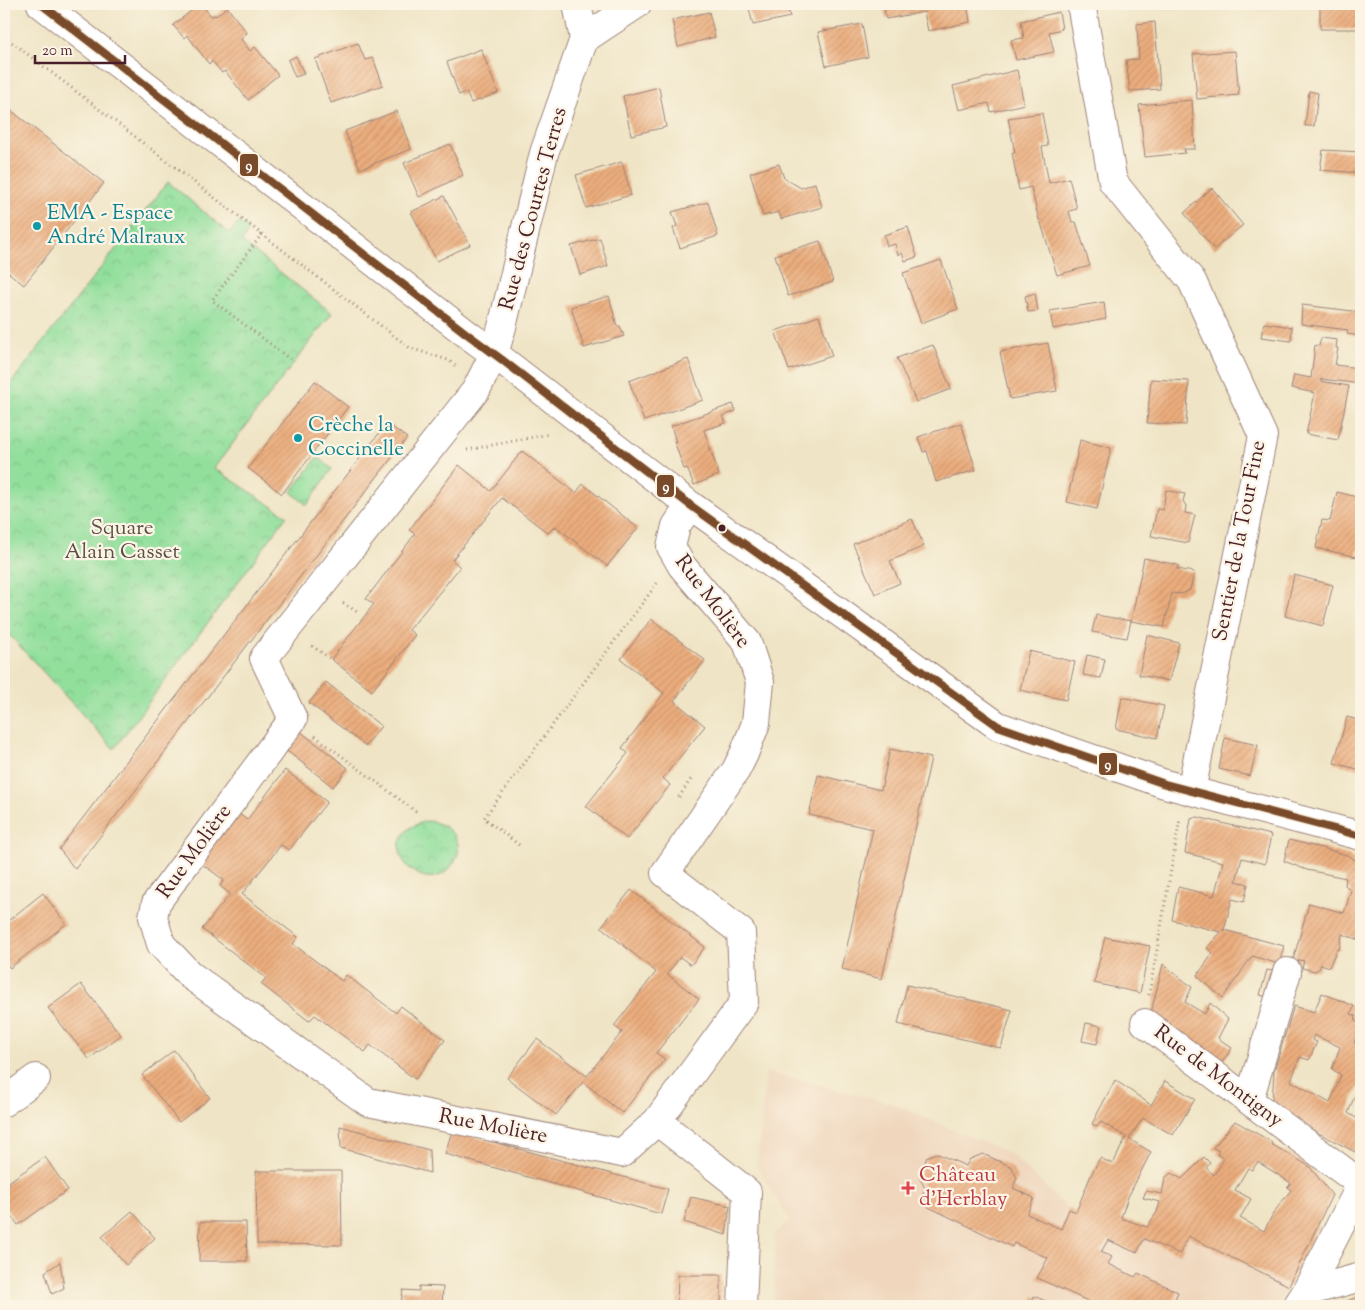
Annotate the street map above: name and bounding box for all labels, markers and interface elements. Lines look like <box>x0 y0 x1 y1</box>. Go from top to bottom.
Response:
scale bar <box>35 32 125 64</box>
text: 20 m <box>42 41 73 62</box>
street label: Rue des Courtes Terres <box>492 104 576 314</box>
line badge: 9 <box>239 153 259 177</box>
text: 9 <box>246 157 253 177</box>
place label: EMA - Espace André Malraux <box>47 199 186 253</box>
marker: EMA - Espace André Malraux <box>31 220 43 232</box>
place label: Crèche la Coccinelle <box>308 411 404 465</box>
marker: Crèche la Coccinelle <box>292 432 304 444</box>
street label: Sentier de la Tour Fine <box>1206 438 1274 644</box>
line badge: 9 <box>656 474 675 498</box>
text: 9 <box>663 478 670 498</box>
park label: Square Alain Casset <box>64 514 180 568</box>
unlabelled marker <box>717 523 727 533</box>
street label: Rue Molière <box>667 549 757 655</box>
line badge: 9 <box>1098 752 1118 776</box>
text: 9 <box>1105 756 1112 776</box>
street label: Rue Molière <box>150 799 240 905</box>
street label: Rue de Montigny <box>1147 1018 1289 1136</box>
street label: Rue Molière <box>436 1102 550 1152</box>
place label: Château d'Herblay <box>919 1161 1008 1215</box>
marker: Château d'Herblay <box>901 1181 915 1195</box>

